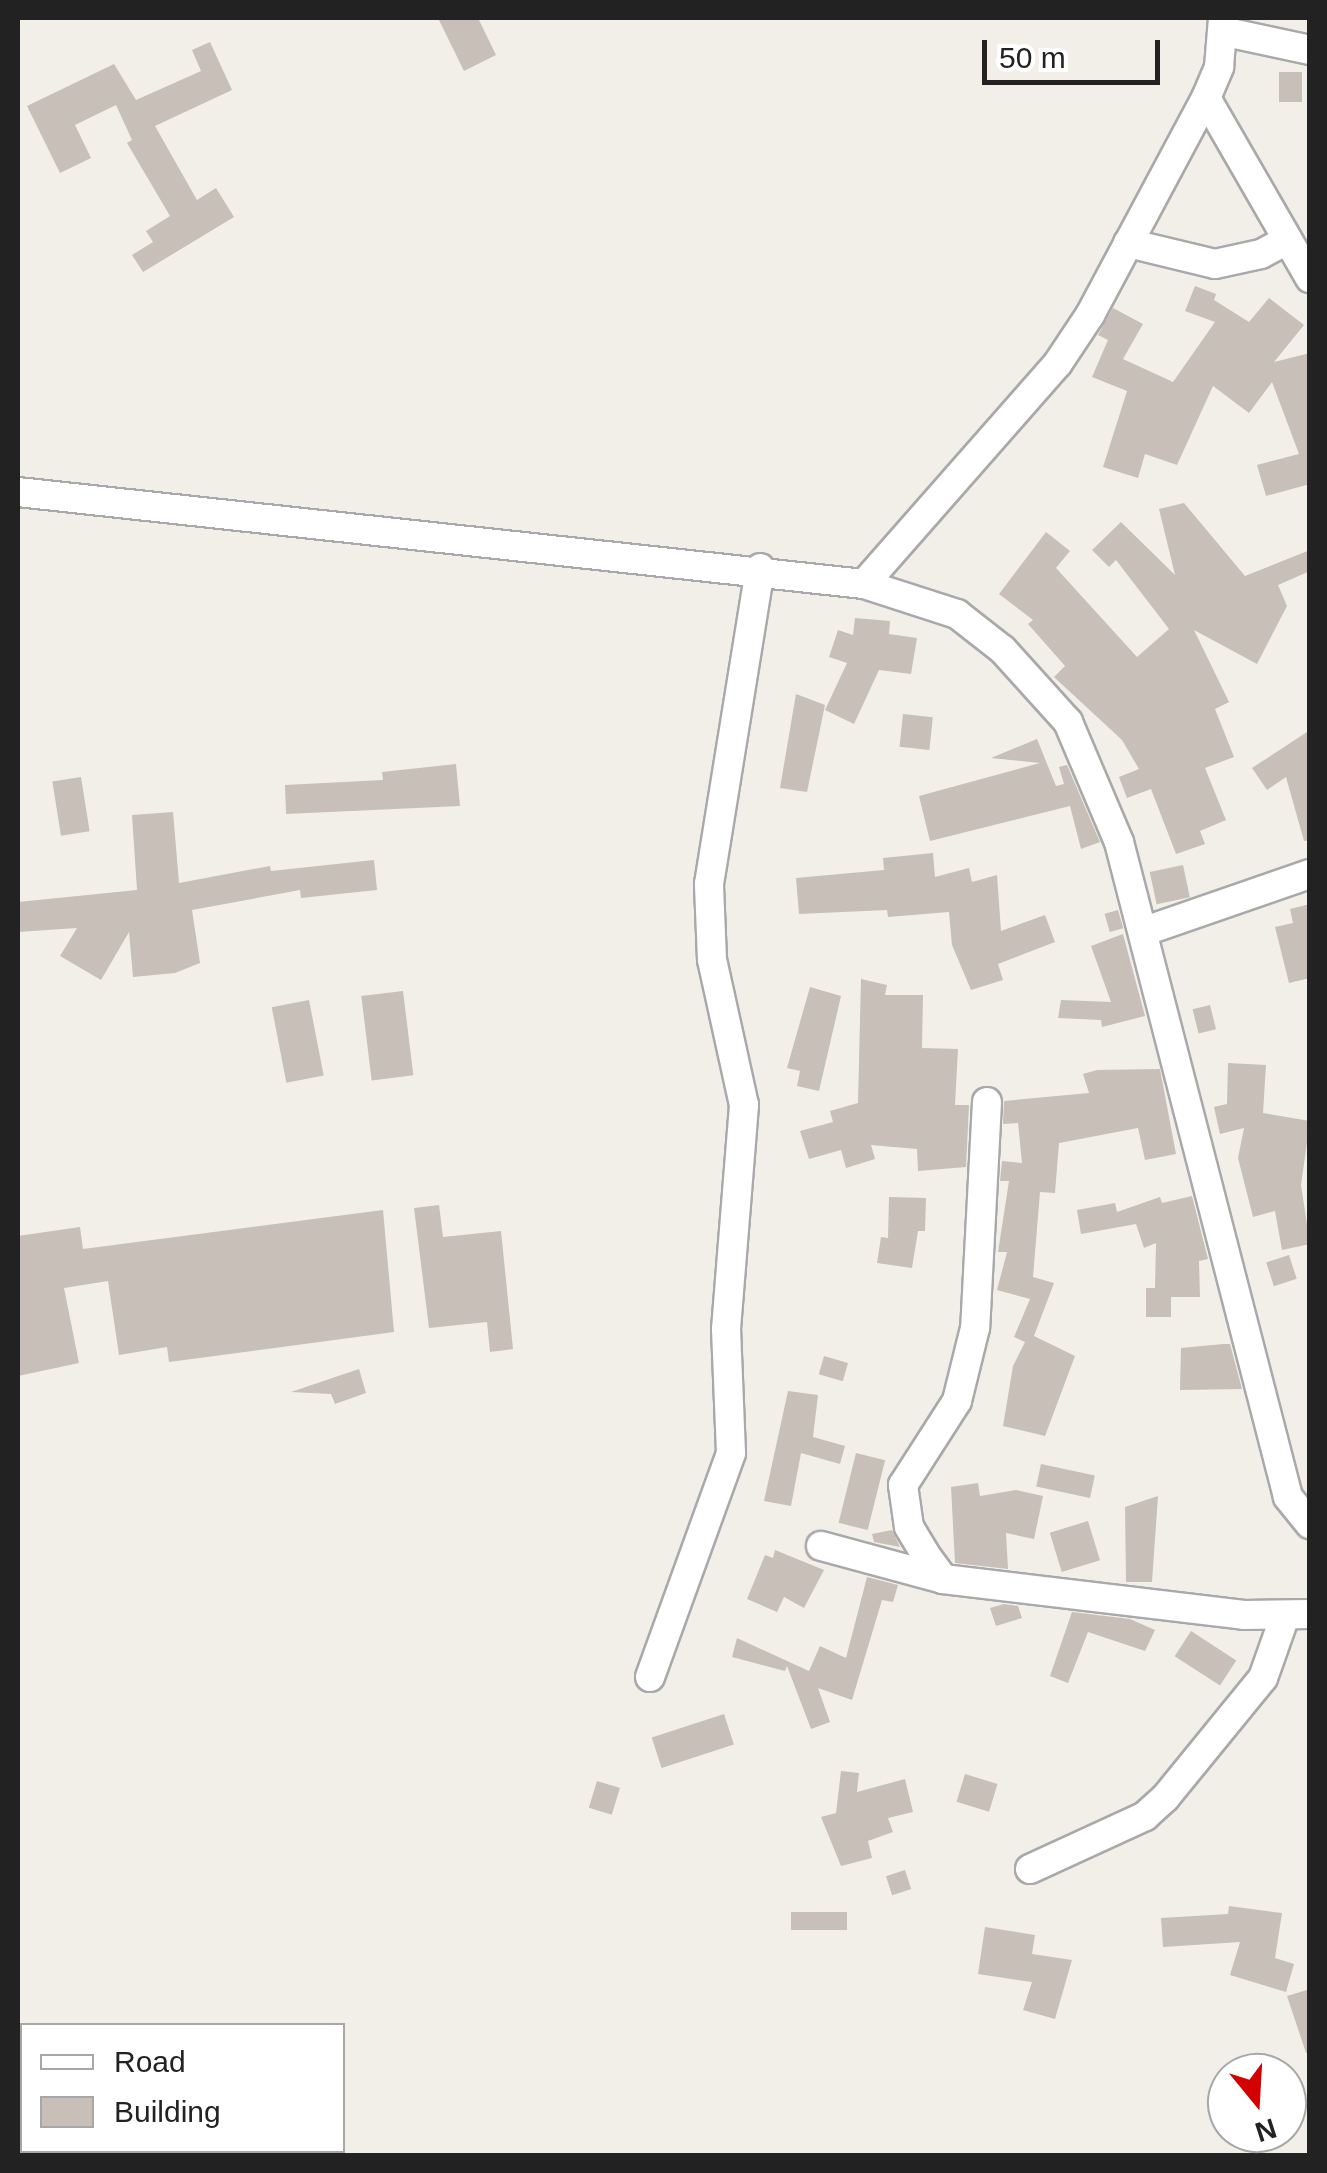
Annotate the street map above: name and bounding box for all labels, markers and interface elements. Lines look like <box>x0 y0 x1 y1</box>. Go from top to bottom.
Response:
scale bar <box>987 20 1164 82</box>
text: 50 m <box>999 41 1066 74</box>
legend <box>20 2023 345 2153</box>
text: Road <box>114 2045 186 2078</box>
north arrow <box>1207 2053 1307 2153</box>
text: Building <box>114 2095 221 2128</box>
text: N <box>1251 2112 1280 2148</box>

